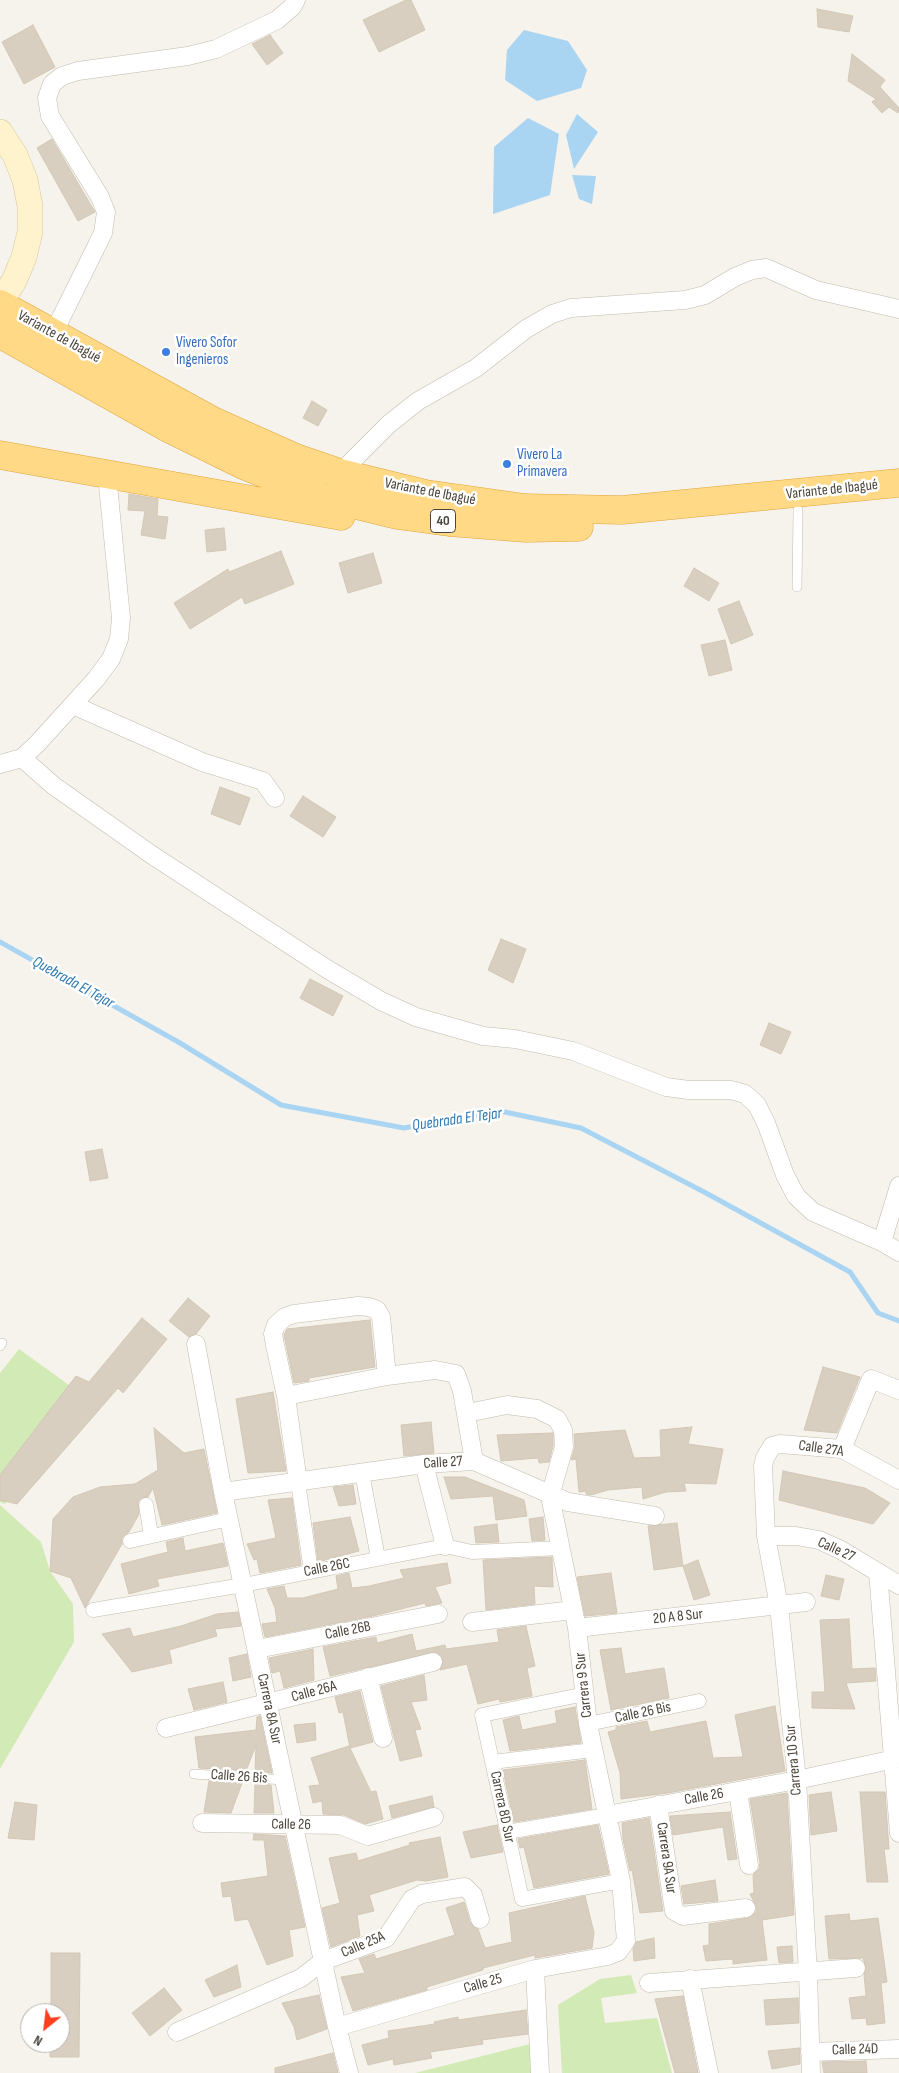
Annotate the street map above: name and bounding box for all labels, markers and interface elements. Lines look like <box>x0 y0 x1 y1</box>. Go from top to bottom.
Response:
street label: Variante de Ibagué <box>14 307 104 367</box>
place label: Vivero Sofor Ingenieros <box>176 334 237 369</box>
marker: Vivero Sofor Ingenieros <box>160 346 172 358</box>
place label: Vivero La Primavera <box>517 446 567 481</box>
marker: Vivero La Primavera <box>501 458 513 470</box>
street label: Variante de Ibagué <box>383 474 477 510</box>
street label: Variante de Ibagué <box>785 476 879 504</box>
road number: 40 <box>430 510 456 532</box>
water label: Quebrada El Tejar <box>29 953 117 1013</box>
water label: Quebrada El Tejar <box>411 1104 503 1136</box>
street label: Calle 27A <box>797 1437 845 1461</box>
street label: Calle 27 <box>423 1453 463 1473</box>
street label: Calle 27 <box>815 1534 857 1566</box>
street label: Calle 26C <box>302 1555 352 1581</box>
street label: 20 A 8 Sur <box>652 1605 704 1629</box>
street label: Calle 26B <box>324 1618 372 1644</box>
street label: Carrera 9 Sur <box>572 1652 596 1718</box>
street label: Carrera 8A Sur <box>253 1672 285 1746</box>
street label: Calle 26A <box>289 1677 339 1707</box>
street label: Calle 26 Bis <box>613 1698 673 1728</box>
street label: Carrera 10 Sur <box>782 1724 806 1796</box>
street label: Calle 26 Bis <box>210 1766 268 1788</box>
street label: Carrera 8D Sur <box>486 1770 518 1844</box>
street label: Calle 26 <box>683 1785 725 1809</box>
street label: Calle 26 <box>271 1816 311 1834</box>
street label: Carrera 9A Sur <box>652 1821 680 1895</box>
street label: Calle 25A <box>339 1928 387 1962</box>
street label: Calle 25 <box>462 1970 504 1998</box>
north arrow <box>20 2003 70 2053</box>
text: N <box>31 2031 45 2050</box>
street label: Calle 24D <box>831 2040 879 2060</box>

